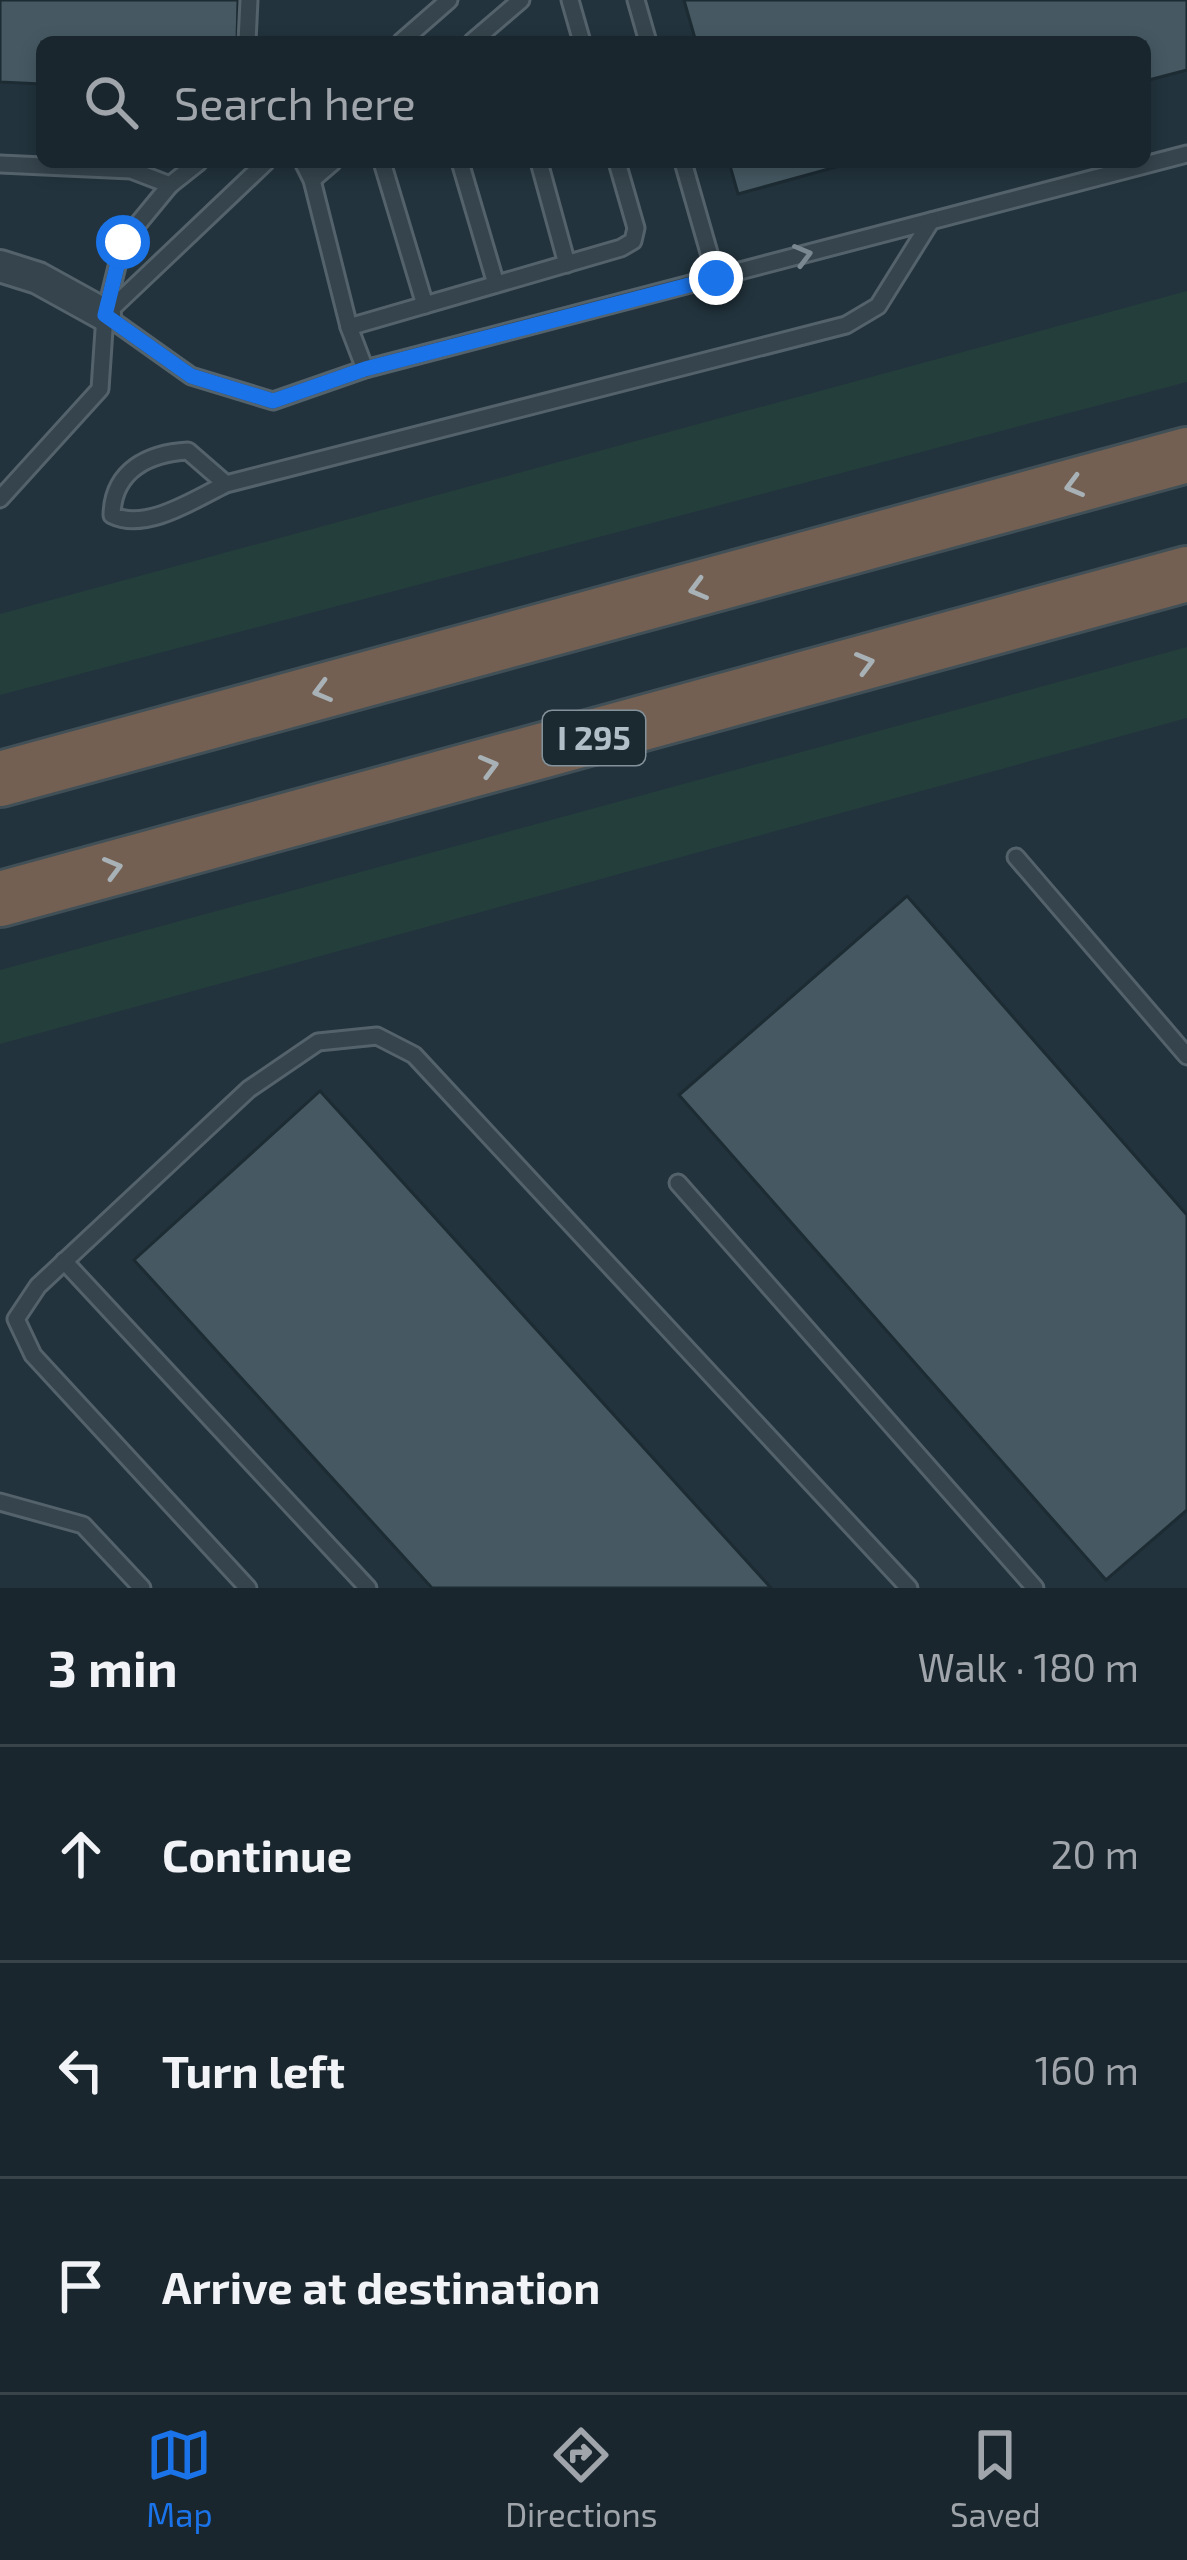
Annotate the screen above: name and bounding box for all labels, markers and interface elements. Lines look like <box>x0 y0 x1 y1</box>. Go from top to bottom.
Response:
search box <box>36 36 1151 168</box>
icon: search <box>78 69 144 135</box>
text: Search here <box>174 75 416 129</box>
route start <box>96 215 150 269</box>
one-way arrow <box>792 244 813 269</box>
route end <box>689 251 743 305</box>
one-way arrow <box>1064 471 1085 496</box>
one-way arrow <box>688 574 709 599</box>
one-way arrow <box>854 652 875 677</box>
one-way arrow <box>312 677 332 702</box>
road number: I 295 <box>543 711 645 765</box>
one-way arrow <box>479 756 499 781</box>
one-way arrow <box>102 858 123 883</box>
text: 3 min <box>48 1636 178 1697</box>
text: Walk · 180 m <box>918 1643 1139 1690</box>
icon: ahead <box>48 1821 114 1887</box>
text: Continue <box>162 1827 352 1881</box>
text: 20 m <box>1051 1830 1139 1877</box>
icon: left <box>48 2037 114 2103</box>
text: Turn left <box>162 2043 345 2097</box>
text: 160 m <box>1035 2046 1139 2093</box>
icon: arrive <box>48 2253 114 2319</box>
text: Arrive at destination <box>162 2259 600 2313</box>
tab: Map <box>146 2422 213 2534</box>
tab: Directions <box>505 2422 657 2534</box>
tab: Saved <box>950 2422 1041 2534</box>

